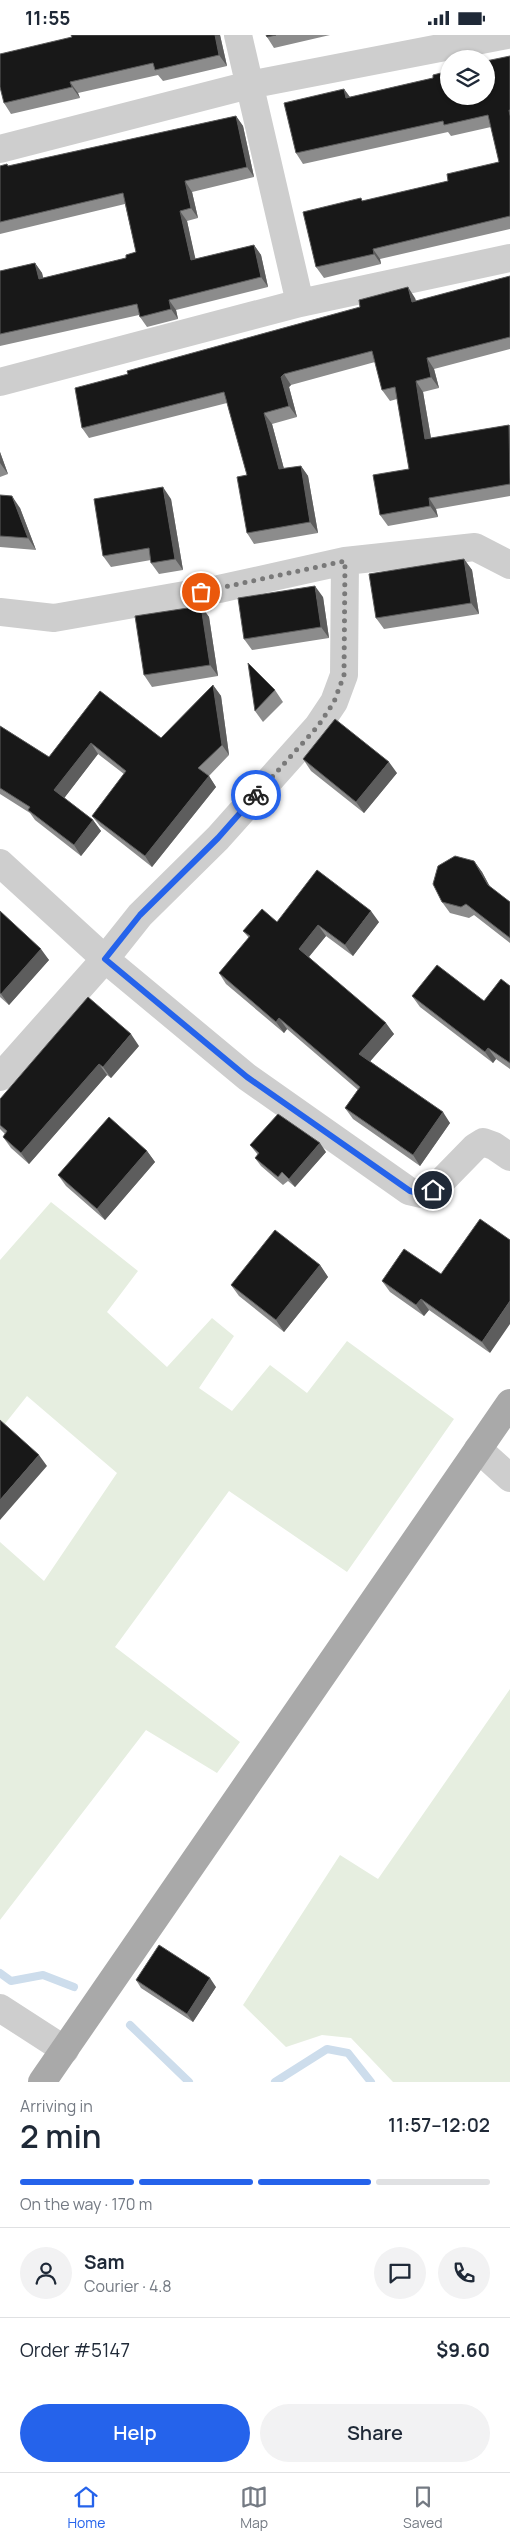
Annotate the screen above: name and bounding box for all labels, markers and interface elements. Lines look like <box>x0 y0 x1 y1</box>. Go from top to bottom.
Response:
text: 11:55 <box>25 5 70 31</box>
map controls <box>440 50 495 105</box>
button: layers <box>440 50 495 105</box>
pin <box>180 571 222 613</box>
icon: bag <box>187 578 215 606</box>
courier <box>231 770 281 820</box>
icon: bike <box>242 781 270 809</box>
pin <box>412 1169 454 1211</box>
icon: home <box>419 1176 447 1204</box>
text: Arriving in <box>20 2095 93 2117</box>
text: 11:57–12:02 <box>388 2112 490 2138</box>
text: 2 min <box>20 2114 102 2158</box>
text: On the way · 170 m <box>20 2193 152 2215</box>
button: person <box>20 2247 72 2299</box>
button: chat <box>374 2247 426 2299</box>
button: phone <box>438 2247 490 2299</box>
text: Sam <box>84 2249 125 2275</box>
text: Courier · 4.8 <box>84 2275 172 2297</box>
text: Order #5147 <box>20 2337 130 2363</box>
text: $9.60 <box>436 2337 490 2363</box>
button: Help <box>20 2404 250 2462</box>
button: Share <box>260 2404 490 2462</box>
tab: Home <box>67 2483 105 2532</box>
tab: Map <box>240 2483 268 2532</box>
tab: Saved <box>403 2483 443 2532</box>

